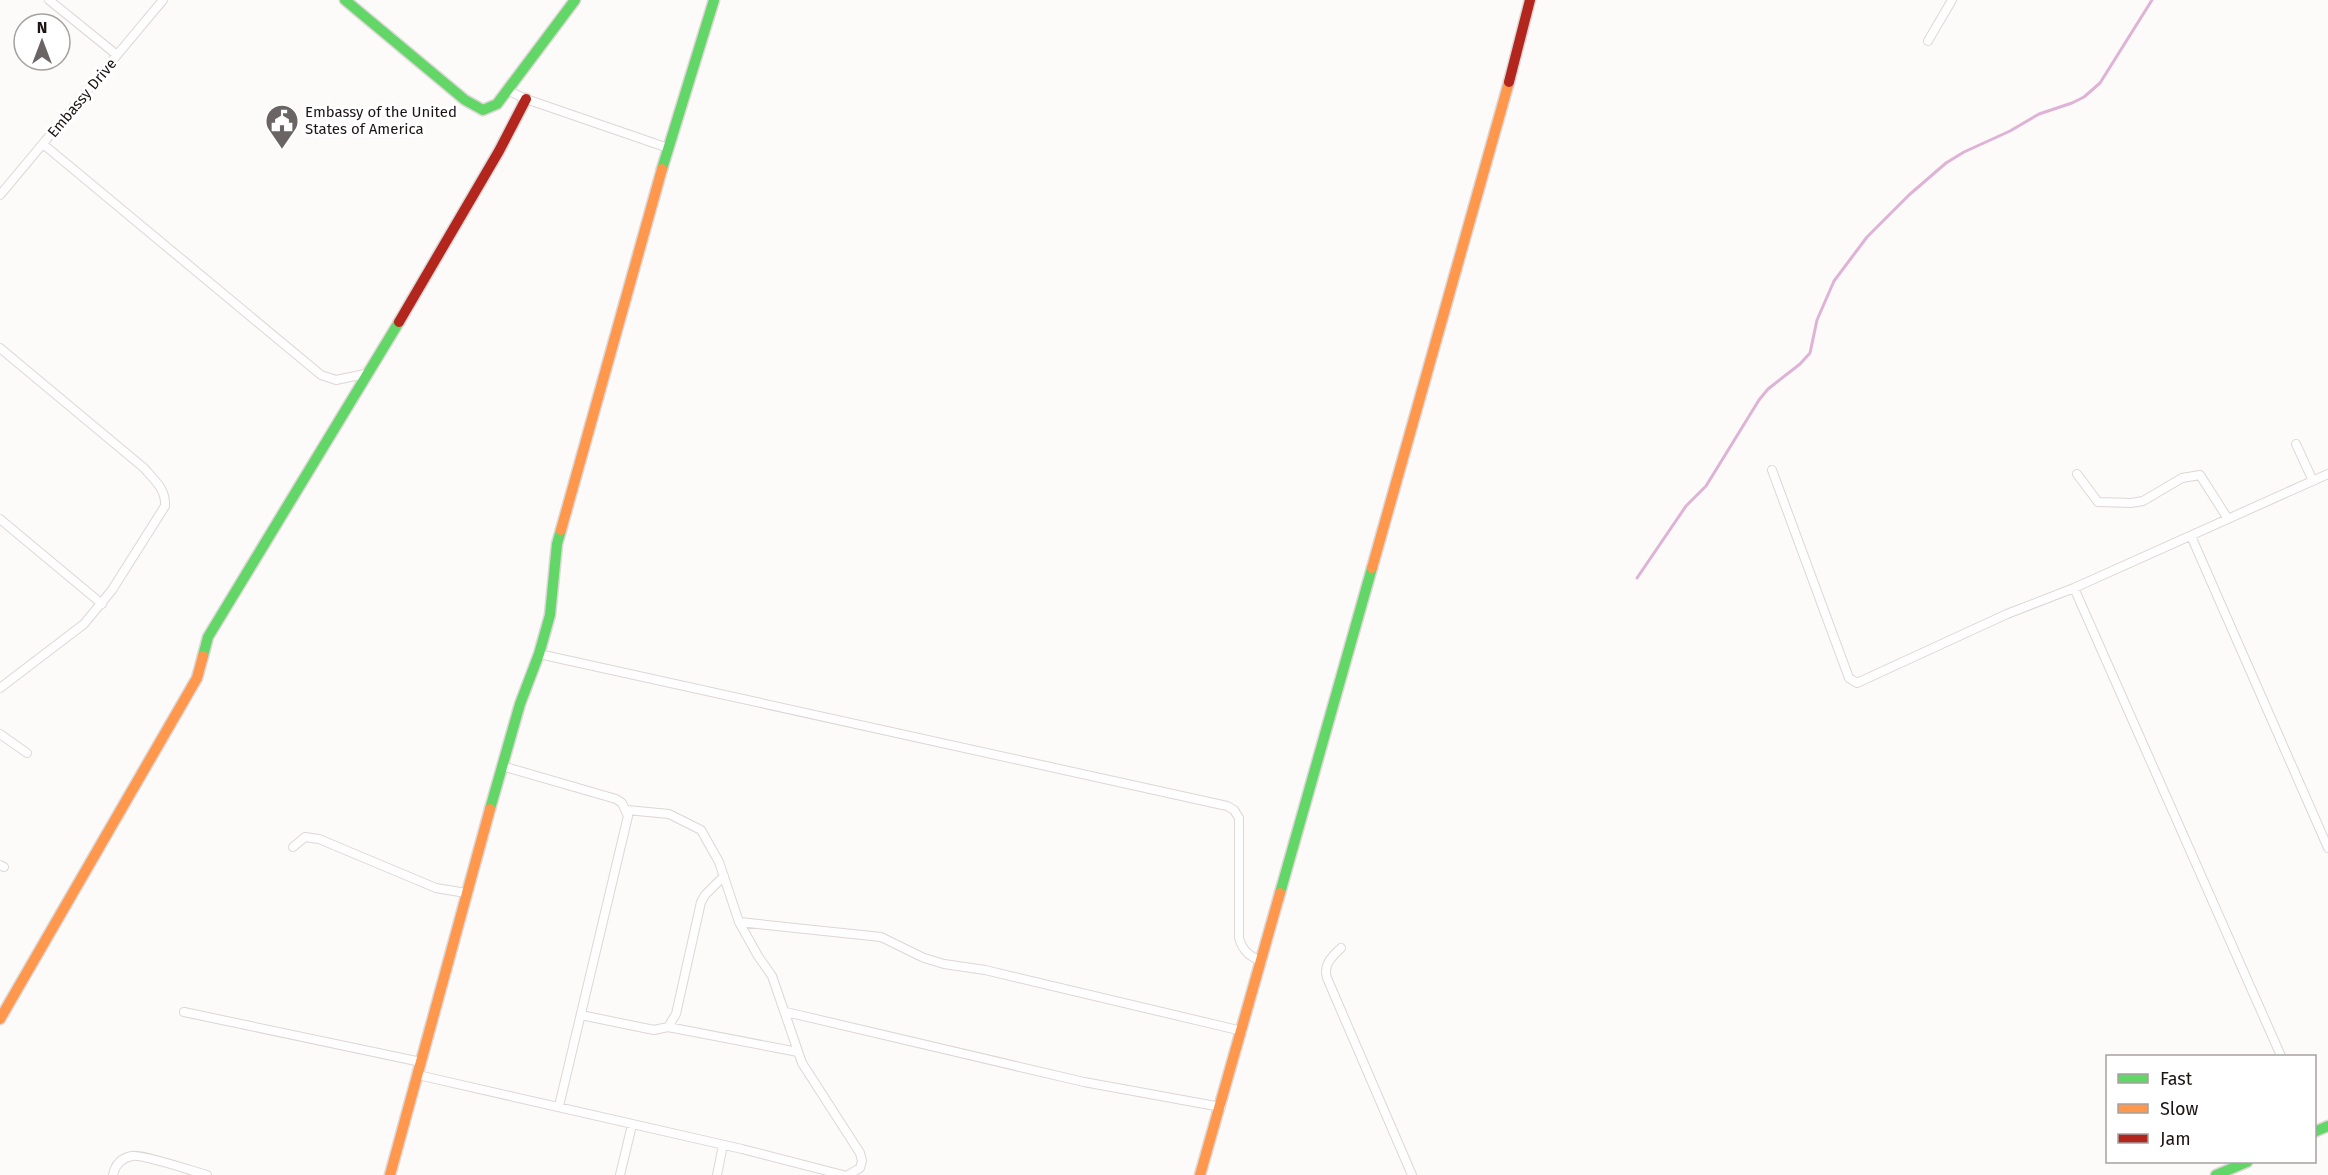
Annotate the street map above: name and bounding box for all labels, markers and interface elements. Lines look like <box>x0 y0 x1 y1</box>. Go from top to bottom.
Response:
north arrow <box>12 12 72 72</box>
text: N <box>37 18 47 37</box>
street label: Embassy Drive <box>44 55 120 141</box>
public building icon: Embassy of the United States of America <box>264 103 300 150</box>
place label: Embassy of the United States of America <box>305 103 457 138</box>
legend <box>2106 1055 2316 1163</box>
text: Fast <box>2160 1068 2193 1090</box>
text: Slow <box>2160 1098 2199 1120</box>
text: Jam <box>2160 1128 2191 1150</box>

